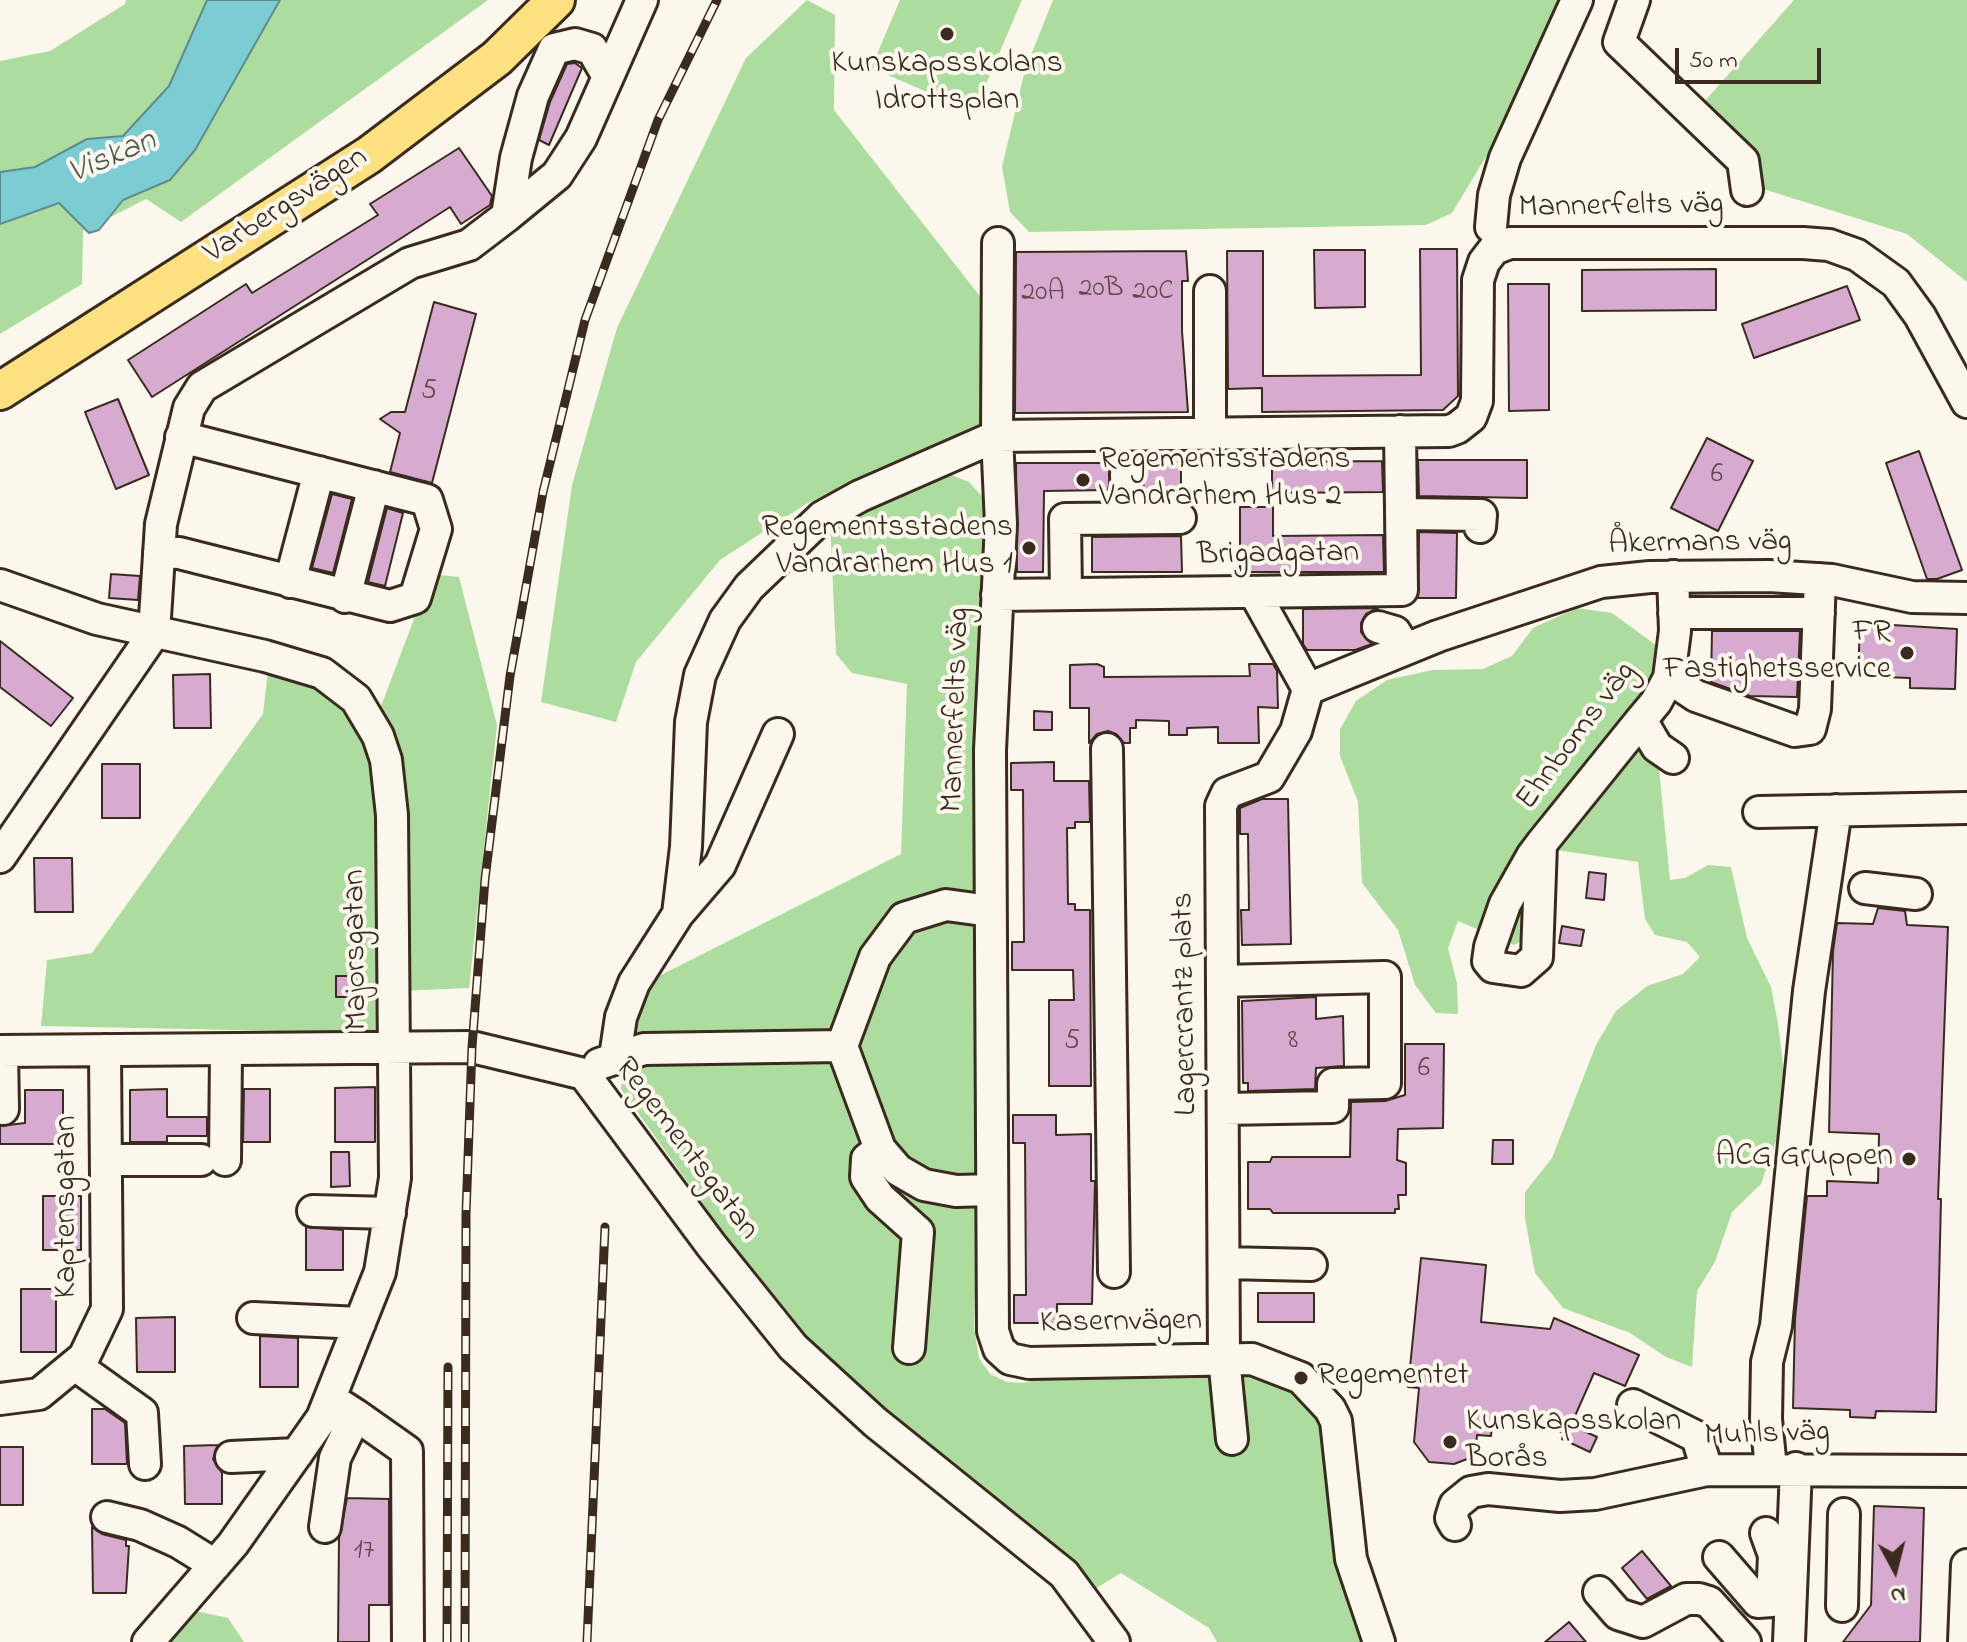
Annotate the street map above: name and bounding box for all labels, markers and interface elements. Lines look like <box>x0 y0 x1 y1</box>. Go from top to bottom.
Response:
marker: Kunskapsskolans Idrottsplan <box>938 25 956 43</box>
scale bar <box>1679 32 1825 82</box>
text: 50 m <box>1689 44 1738 79</box>
place label: Kunskapsskolans Idrottsplan <box>831 47 1063 122</box>
water label: Viskan <box>63 122 163 196</box>
street label: Varbergsvägen <box>198 140 376 274</box>
street label: Mannerfelts väg <box>1518 187 1724 229</box>
house number: 20B <box>1079 273 1123 307</box>
house number: 20C <box>1132 276 1174 310</box>
house number: 20A <box>1021 277 1065 311</box>
house number: 5 <box>421 375 437 409</box>
place label: Regementsstadens Vandrarhem Hus 2 <box>1099 443 1350 518</box>
house number: 6 <box>1711 459 1723 493</box>
marker: Regementsstadens Vandrarhem Hus 2 <box>1074 471 1092 489</box>
place label: Regementsstadens Vandrarhem Hus 1 <box>762 511 1013 586</box>
street label: Åkermans väg <box>1608 524 1792 566</box>
street label: Brigadgatan <box>1196 535 1360 577</box>
marker: Regementsstadens Vandrarhem Hus 1 <box>1020 539 1038 557</box>
street label: Mannerfelts väg <box>935 607 981 813</box>
place label: FR Fastighetsservice <box>1663 616 1891 691</box>
marker: FR Fastighetsservice <box>1898 644 1916 662</box>
street label: Ehnboms väg <box>1510 655 1646 819</box>
street label: Majorsgatan <box>337 869 379 1031</box>
street label: Lagercrantz plats <box>1166 892 1208 1116</box>
house number: 5 <box>1064 1025 1080 1059</box>
house number: 8 <box>1288 1025 1298 1059</box>
street label: Regementsgatan <box>604 1051 766 1249</box>
house number: 6 <box>1418 1053 1430 1087</box>
street label: Kaptensgatan <box>50 1116 88 1298</box>
place label: ACG Gruppen <box>1715 1140 1893 1178</box>
marker: ACG Gruppen <box>1900 1150 1918 1168</box>
street label: Kasernvägen <box>1040 1303 1202 1345</box>
place label: Regementet <box>1317 1359 1469 1397</box>
marker: Regementet <box>1292 1369 1310 1387</box>
place label: Kunskapsskolan Borås <box>1466 1405 1681 1480</box>
street label: Muhls väg <box>1704 1415 1830 1457</box>
marker: Kunskapsskolan Borås <box>1441 1433 1459 1451</box>
north arrow <box>1855 1530 1935 1610</box>
house number: 17 <box>354 1535 374 1569</box>
text: N <box>1889 1577 1907 1611</box>

